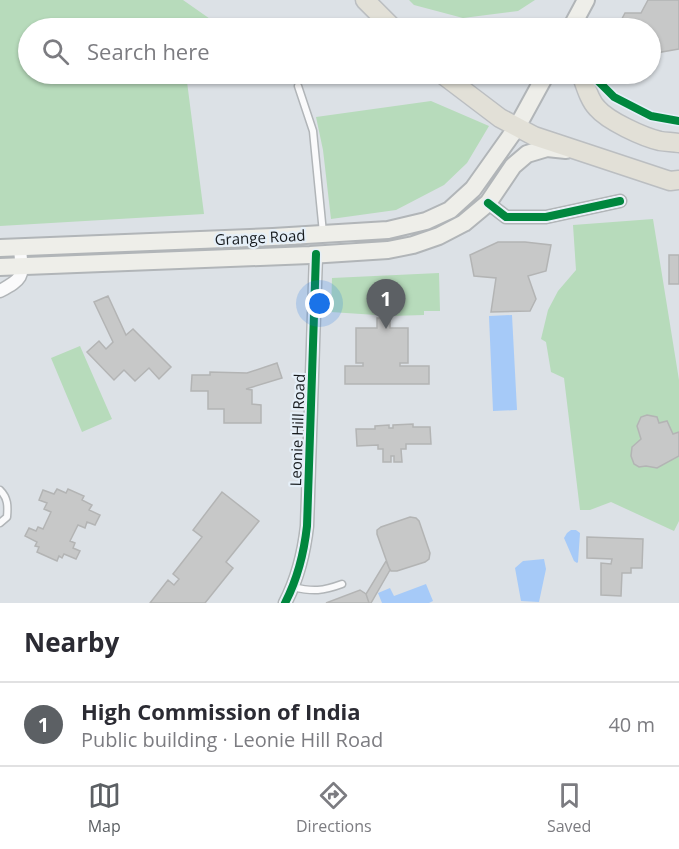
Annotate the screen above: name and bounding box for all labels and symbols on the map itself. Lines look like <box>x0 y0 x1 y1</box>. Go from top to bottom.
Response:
street label: Grange Road <box>214 225 306 249</box>
pin: 1 <box>366 280 406 329</box>
your location <box>305 289 334 318</box>
street label: Leonie Hill Road <box>285 373 309 487</box>

